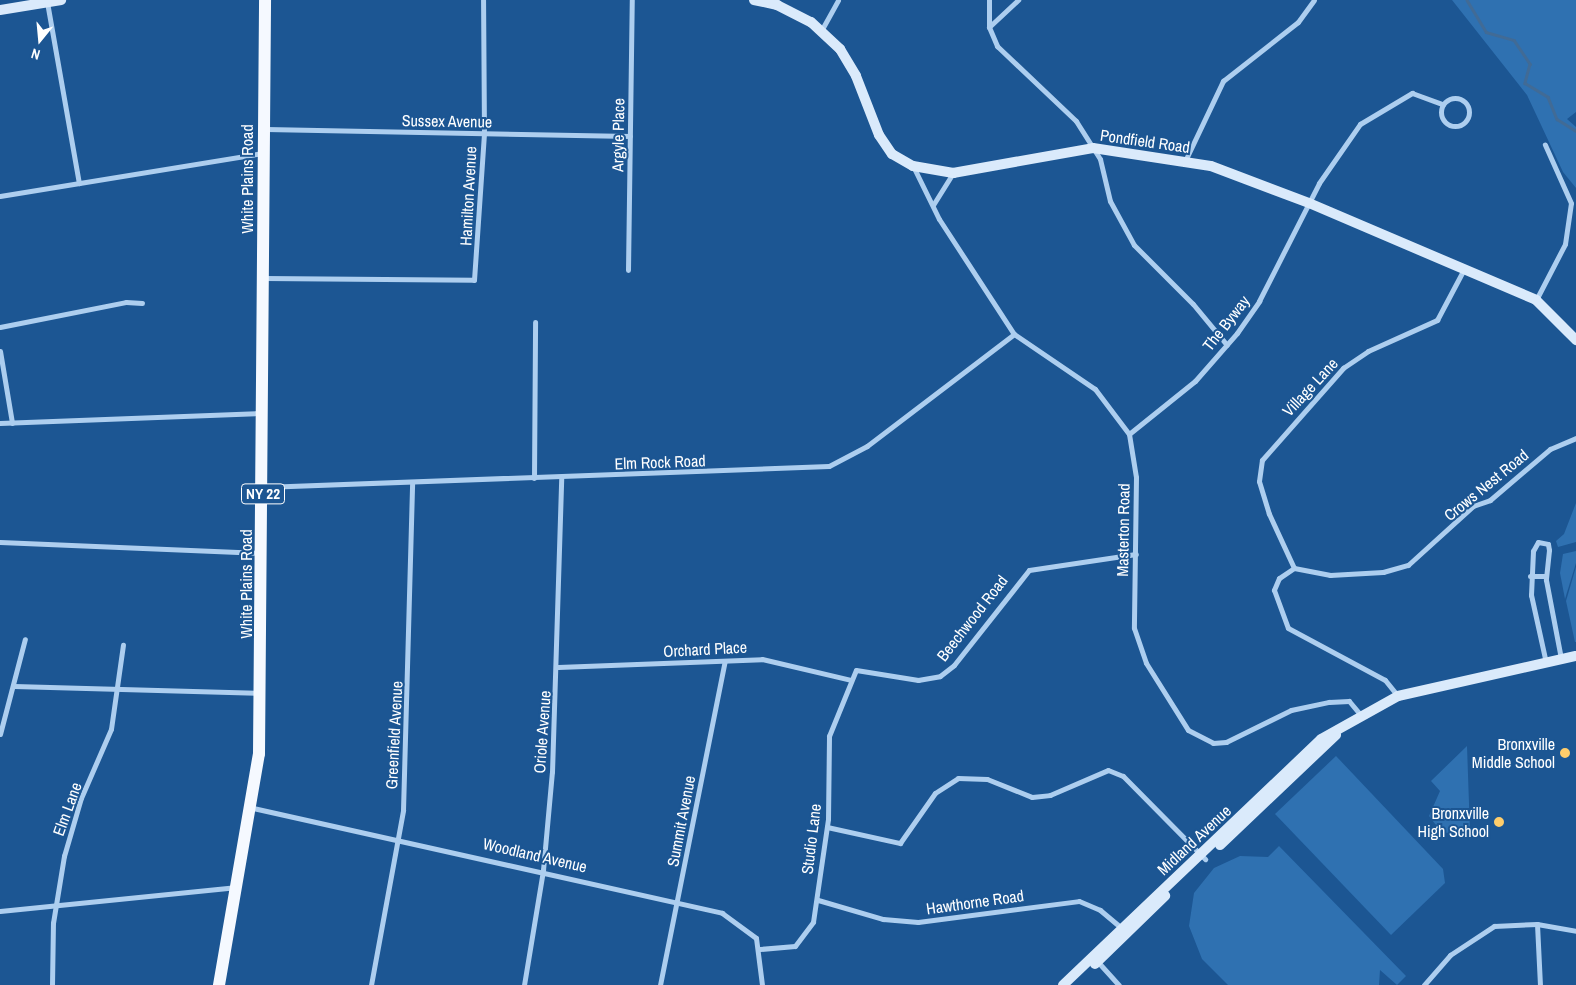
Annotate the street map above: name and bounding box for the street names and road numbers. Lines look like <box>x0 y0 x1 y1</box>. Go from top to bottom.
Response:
street label: Argyle Place <box>608 98 628 172</box>
street label: Sussex Avenue <box>401 111 493 131</box>
street label: White Plains Road <box>237 124 257 234</box>
street label: Pondfield Road <box>1099 125 1191 157</box>
street label: Hamilton Avenue <box>456 145 480 247</box>
street label: The Byway <box>1198 292 1254 354</box>
street label: Village Lane <box>1278 354 1342 420</box>
street label: Crows Nest Road <box>1440 445 1532 525</box>
street label: Elm Rock Road <box>614 451 706 473</box>
road number: NY 22 <box>240 482 286 506</box>
street label: Masterton Road <box>1113 483 1133 577</box>
street label: White Plains Road <box>236 529 256 639</box>
street label: Beechwood Road <box>933 571 1011 665</box>
street label: Orchard Place <box>663 637 747 661</box>
street label: Greenfield Avenue <box>382 680 406 790</box>
street label: Oriole Avenue <box>530 690 554 774</box>
street label: Summit Avenue <box>663 773 699 869</box>
street label: Elm Lane <box>49 780 85 838</box>
street label: Midland Avenue <box>1153 801 1235 879</box>
street label: Studio Lane <box>797 803 825 875</box>
street label: Woodland Avenue <box>481 834 589 876</box>
street label: Hawthorne Road <box>925 886 1025 918</box>

